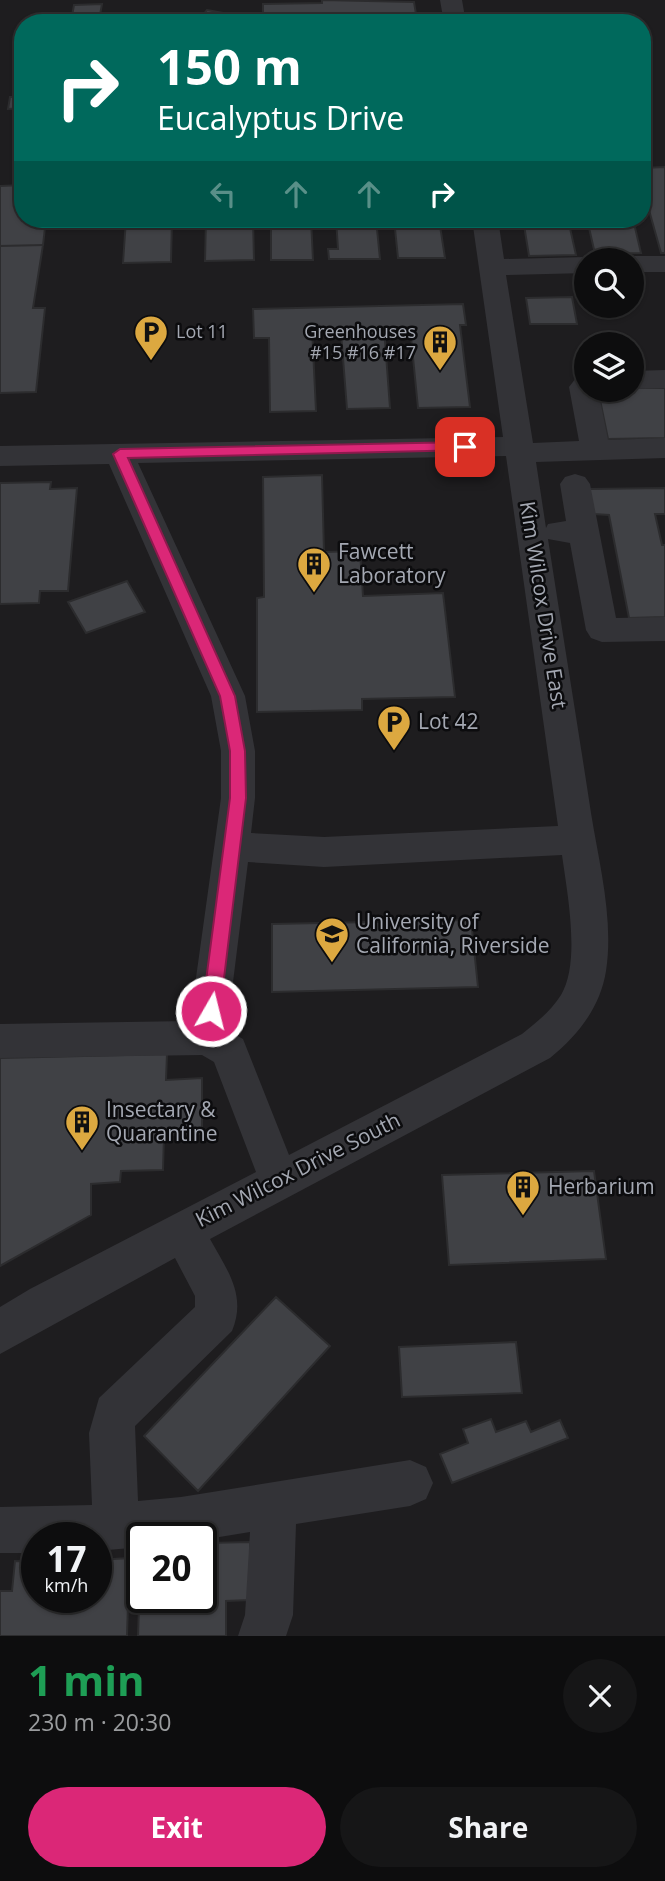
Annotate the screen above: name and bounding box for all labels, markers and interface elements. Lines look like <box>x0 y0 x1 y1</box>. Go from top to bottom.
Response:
text: 150 m <box>157 33 302 99</box>
icon: right <box>42 42 133 133</box>
text: Eucalyptus Drive <box>157 96 404 139</box>
icon: left <box>204 175 242 213</box>
icon: ahead <box>277 175 315 213</box>
icon: ahead <box>350 175 388 213</box>
icon: right <box>423 175 461 213</box>
map controls <box>574 248 644 402</box>
button: search <box>574 248 644 318</box>
parking icon: Lot 11 <box>132 313 170 362</box>
place label: Lot 11 <box>176 319 228 343</box>
place label: Greenhouses #15 #16 #17 <box>304 319 416 364</box>
building icon: Greenhouses #15 #16 #17 <box>421 323 459 372</box>
button: layers <box>574 332 644 402</box>
pin <box>435 417 495 477</box>
icon: arrive <box>446 428 484 466</box>
street label: Kim Wilcox Drive East <box>514 499 574 711</box>
place label: Fawcett Laboratory <box>338 537 446 589</box>
building icon: Fawcett Laboratory <box>295 545 333 594</box>
parking icon: Lot 42 <box>375 703 413 752</box>
place label: Lot 42 <box>418 707 479 735</box>
place label: University of California, Riverside <box>356 907 550 959</box>
school or university icon: University of California, Riverside <box>313 915 351 964</box>
position arrow <box>174 974 248 1048</box>
place label: Insectary & Quarantine <box>106 1095 217 1147</box>
building icon: Insectary & Quarantine <box>63 1103 101 1152</box>
street label: Kim Wilcox Drive South <box>190 1105 405 1233</box>
building icon: Herbarium <box>504 1168 542 1217</box>
place label: Herbarium <box>548 1172 655 1200</box>
speed limit sign: 20 <box>126 1522 217 1613</box>
text: 17 <box>46 1535 87 1582</box>
text: km/h <box>45 1573 88 1597</box>
text: 1 min <box>28 1651 145 1708</box>
button: close <box>563 1659 637 1733</box>
text: 230 m · 20:30 <box>28 1706 171 1738</box>
button: Exit <box>28 1787 326 1867</box>
button: Share <box>340 1787 637 1867</box>

